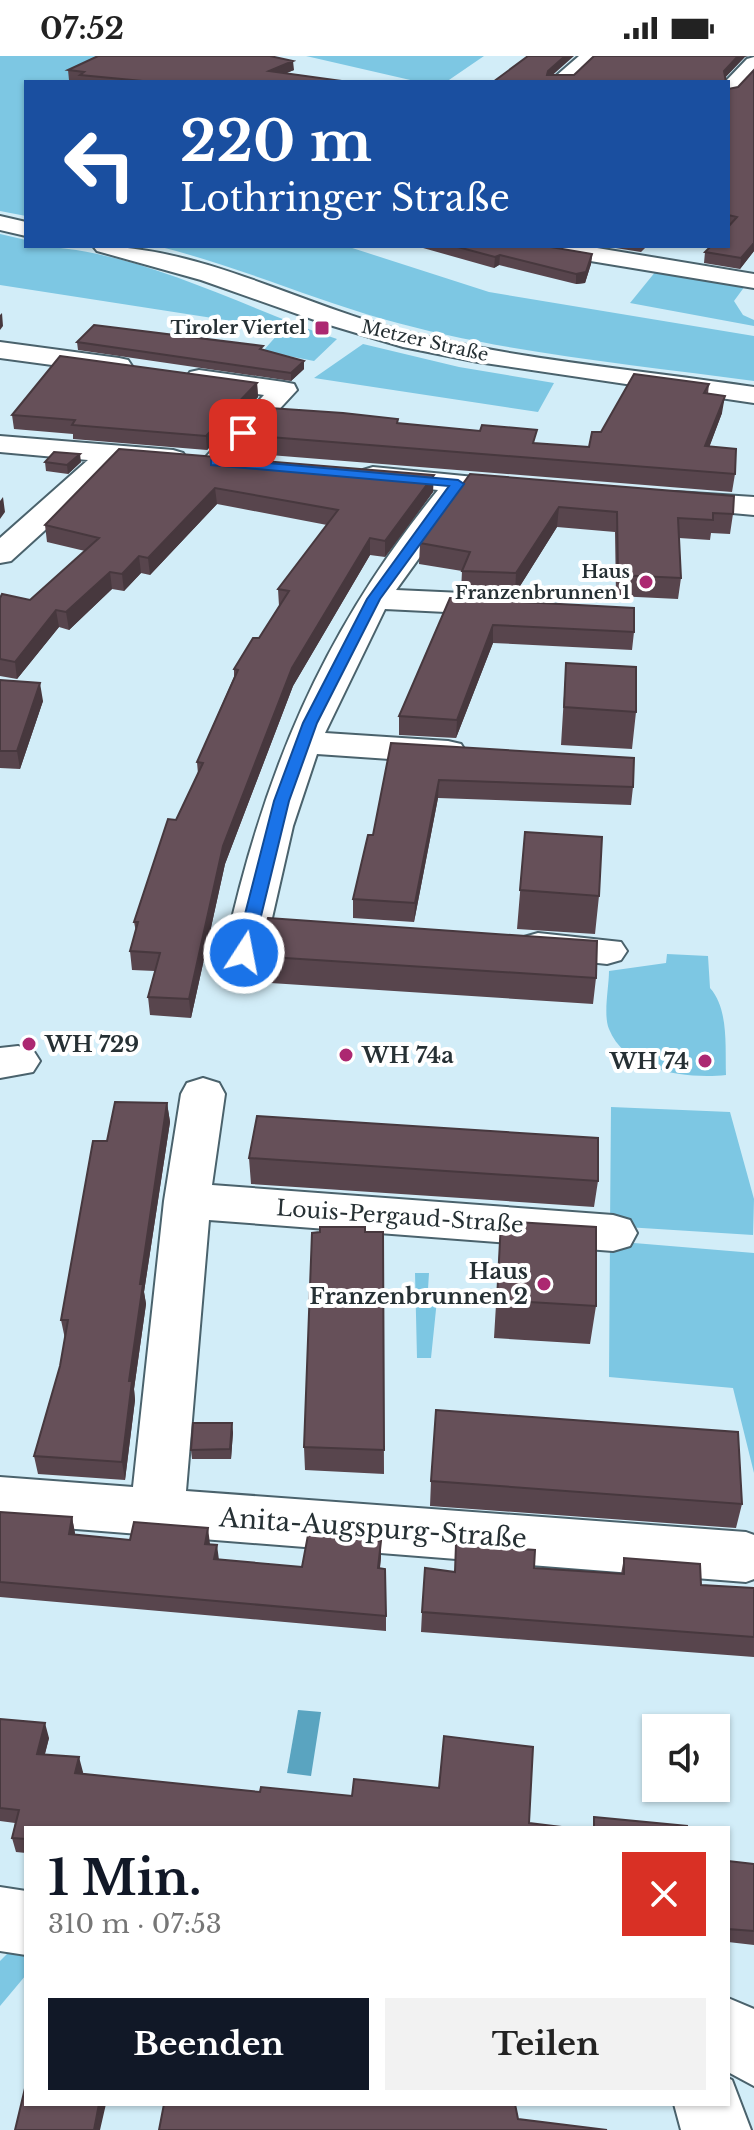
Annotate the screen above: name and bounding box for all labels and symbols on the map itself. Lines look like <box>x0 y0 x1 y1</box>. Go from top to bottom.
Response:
street label: Metzer Straße <box>359 316 491 366</box>
place label: Tiroler Viertel <box>170 317 307 339</box>
marker: Tiroler Viertel <box>313 319 331 337</box>
pin <box>209 399 277 467</box>
place label: Haus Franzenbrunnen 1 <box>455 561 630 604</box>
marker: Haus Franzenbrunnen 1 <box>637 573 655 591</box>
position arrow <box>202 911 286 995</box>
place label: WH 729 <box>44 1031 139 1058</box>
marker: WH 729 <box>20 1035 38 1053</box>
place label: WH 74a <box>361 1042 454 1069</box>
marker: WH 74a <box>337 1046 355 1064</box>
place label: WH 74 <box>609 1048 689 1075</box>
marker: WH 74 <box>696 1052 714 1070</box>
street label: Louis-Pergaud-Straße <box>275 1194 525 1239</box>
place label: Haus Franzenbrunnen 2 <box>309 1258 528 1310</box>
marker: Haus Franzenbrunnen 2 <box>535 1275 553 1293</box>
street label: Anita-Augspurg-Straße <box>217 1501 528 1555</box>

